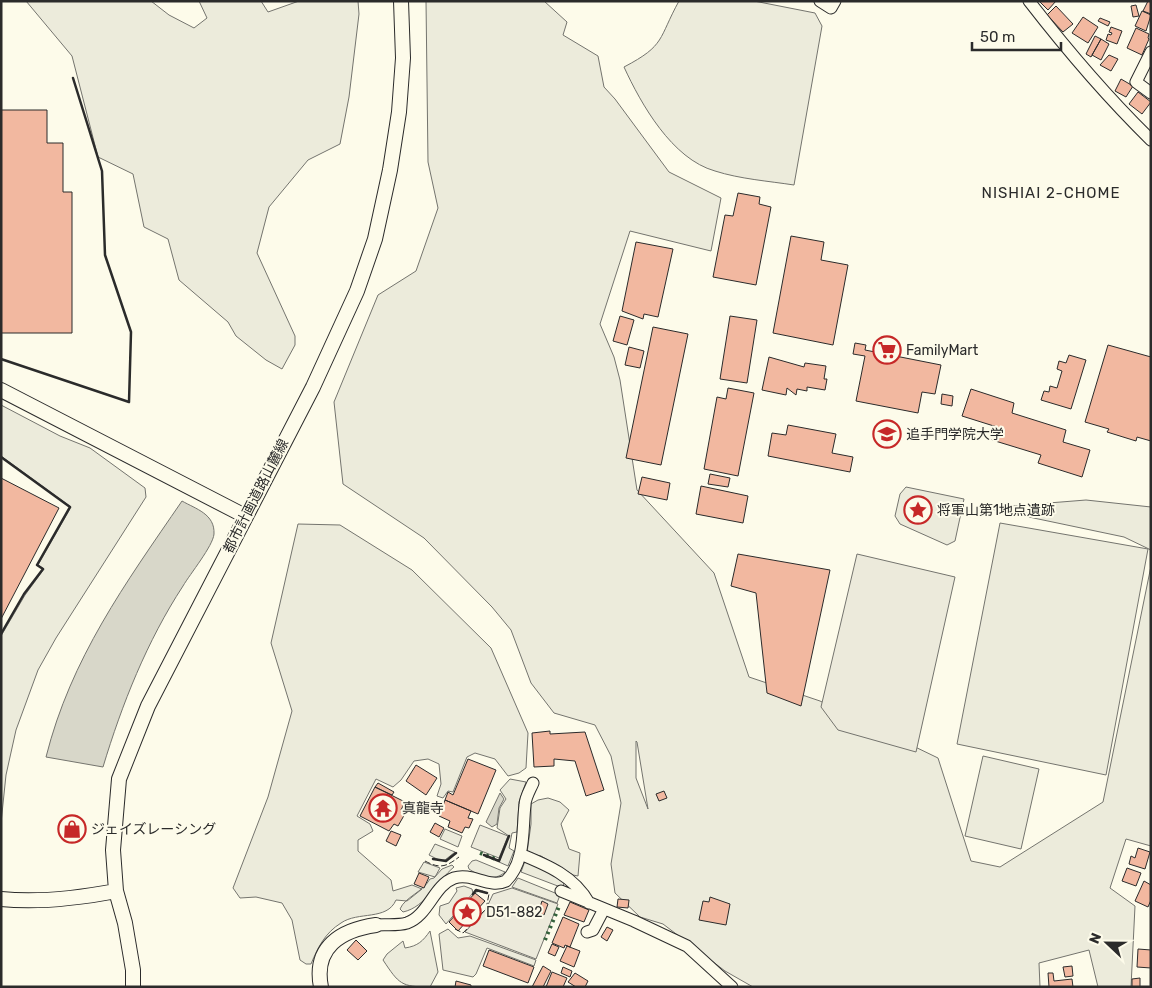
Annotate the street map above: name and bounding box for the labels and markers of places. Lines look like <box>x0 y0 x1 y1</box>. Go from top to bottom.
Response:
supermarket icon: FamilyMart <box>872 335 902 365</box>
place label: FamilyMart <box>906 342 979 359</box>
school or university icon: 追手門学院大学 <box>872 419 902 449</box>
place label: 追手門学院大学 <box>906 426 1004 443</box>
place icon: 将軍山第1地点遺跡 <box>903 495 933 525</box>
place label: 将軍山第1地点遺跡 <box>937 502 1055 519</box>
temple icon: 真龍寺 <box>368 793 398 823</box>
place label: 真龍寺 <box>402 800 444 817</box>
shop icon: ジェイズレーシング <box>57 814 87 844</box>
place label: ジェイズレーシング <box>91 821 216 838</box>
place icon: D51-882 <box>452 897 482 927</box>
place label: D51-882 <box>486 904 543 921</box>

